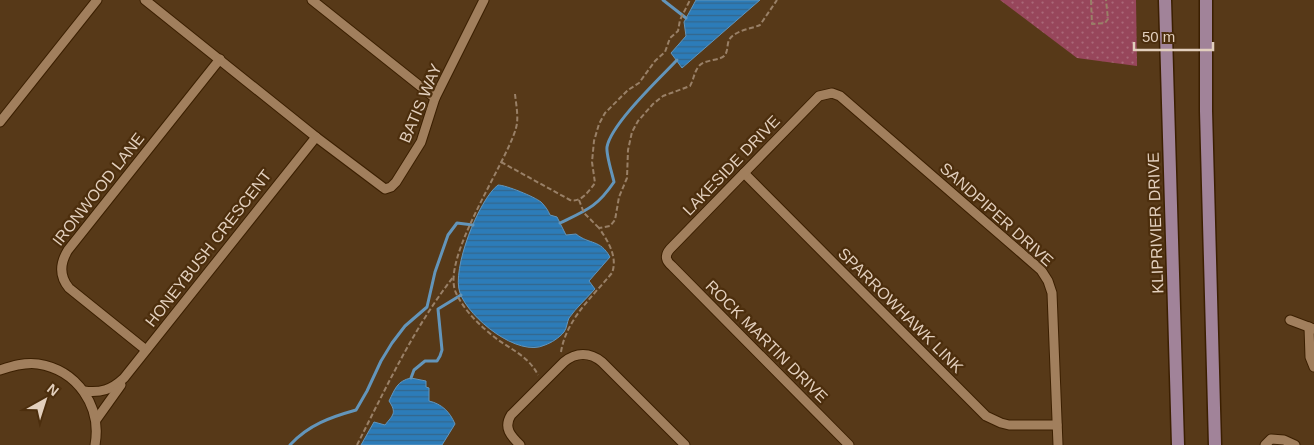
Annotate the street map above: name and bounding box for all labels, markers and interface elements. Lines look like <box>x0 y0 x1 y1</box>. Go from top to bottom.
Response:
scale bar <box>1134 20 1213 52</box>
text: 50 m <box>1142 28 1175 45</box>
street label: BATIS WAY <box>396 61 445 145</box>
street label: LAKESIDE DRIVE <box>680 112 783 219</box>
street label: IRONWOOD LANE <box>49 130 148 249</box>
street label: KLIPRIVIER DRIVE <box>1145 152 1166 294</box>
street label: SANDPIPER DRIVE <box>937 159 1057 269</box>
street label: HONEYBUSH CRESCENT <box>142 167 275 330</box>
street label: SPARROWHAWK LINK <box>835 245 967 376</box>
street label: ROCK MARTIN DRIVE <box>702 277 831 406</box>
north arrow <box>20 375 70 425</box>
text: N <box>44 380 62 399</box>

